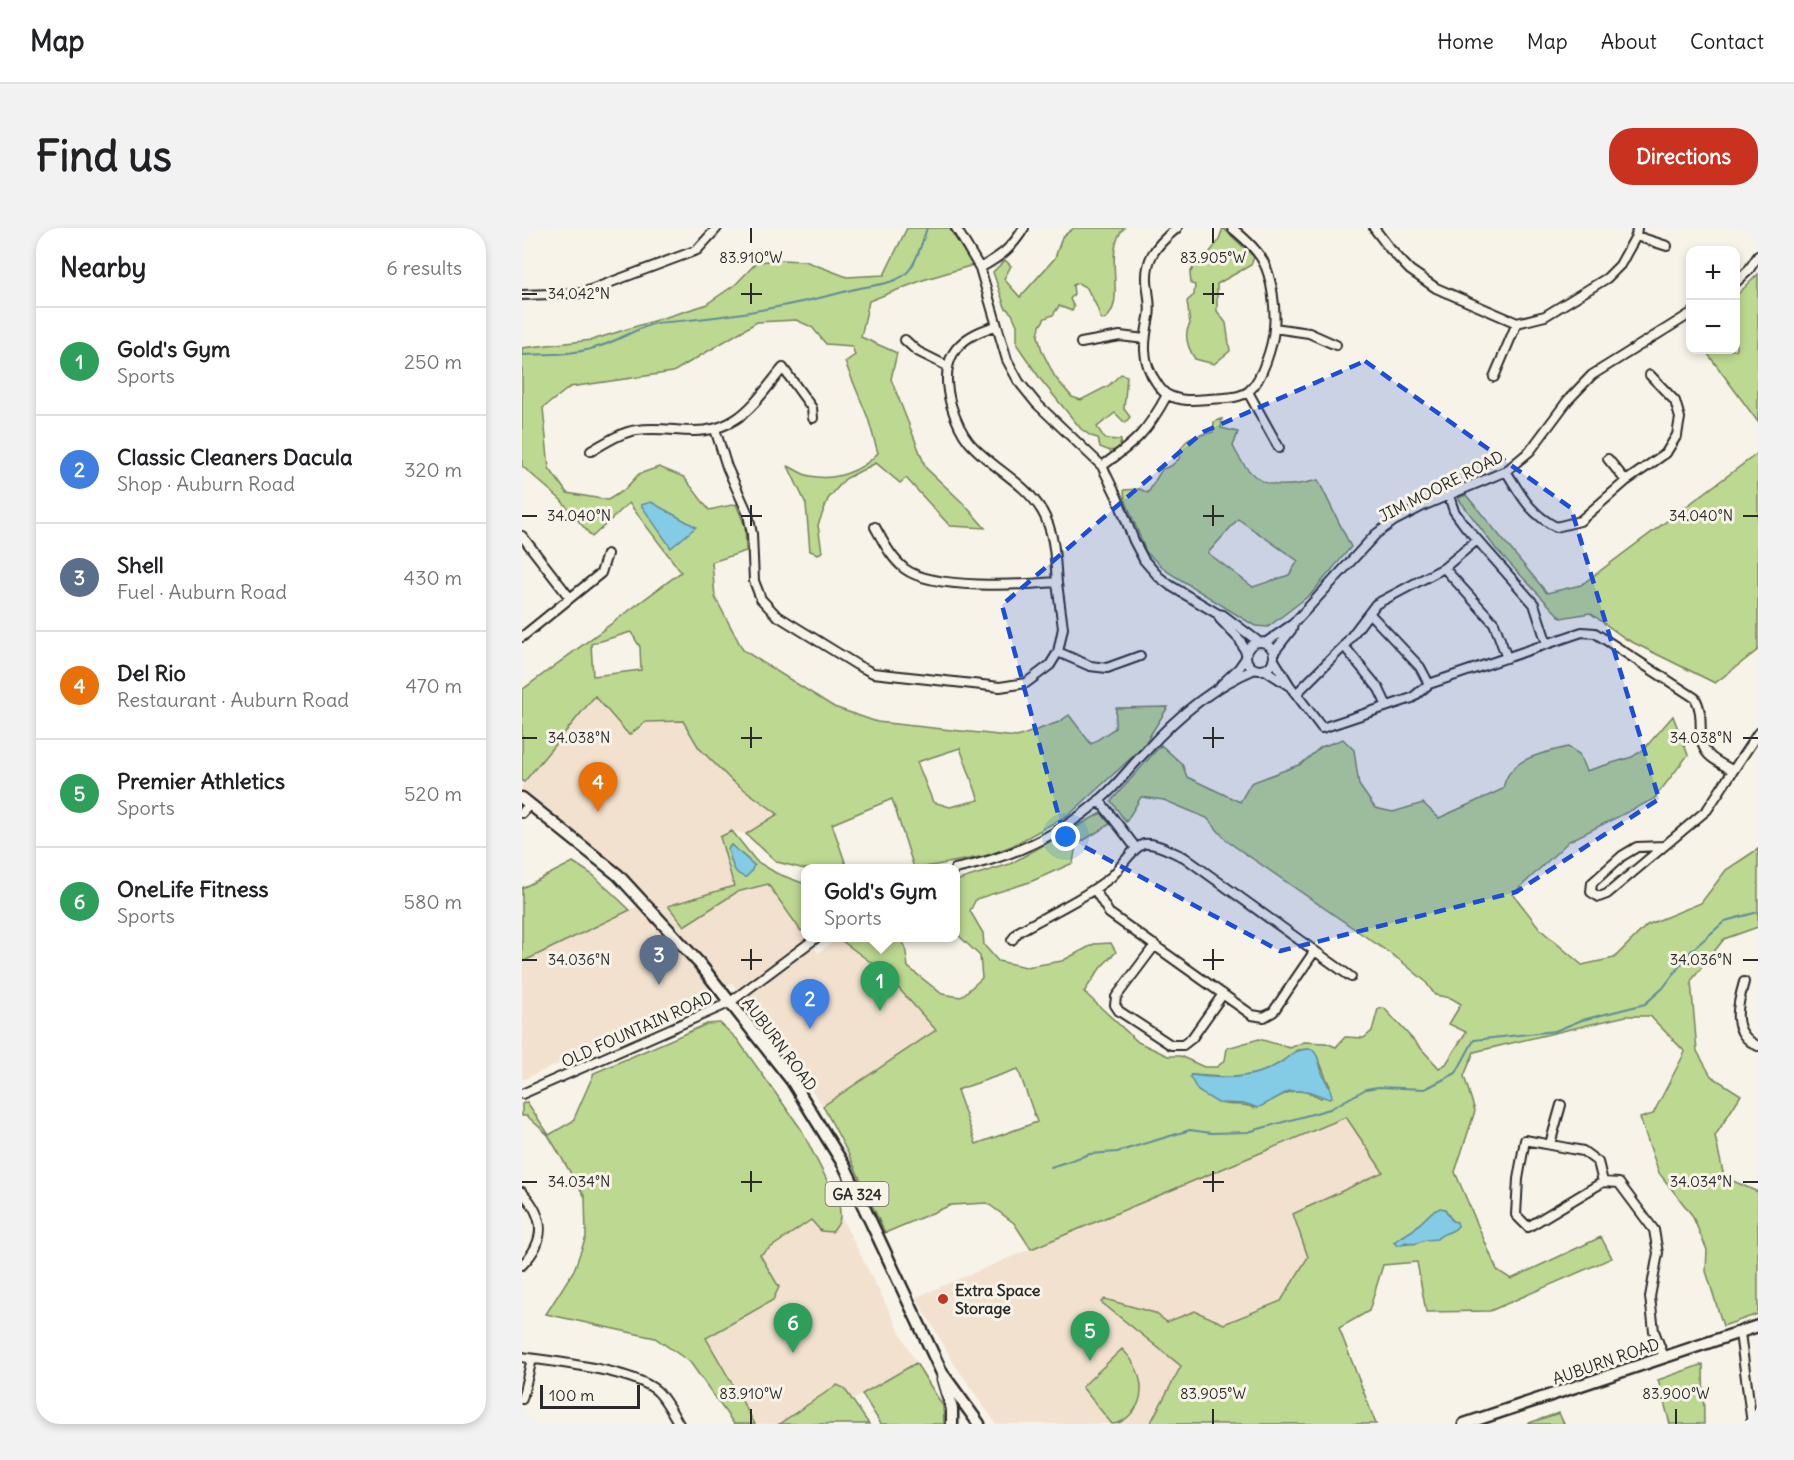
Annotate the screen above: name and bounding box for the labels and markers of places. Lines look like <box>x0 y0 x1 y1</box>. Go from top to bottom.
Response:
pin: 4 <box>578 762 618 812</box>
pin: 3 <box>640 936 678 985</box>
pin: 1 <box>860 962 900 1011</box>
pin: 2 <box>790 980 830 1029</box>
place label: Extra Space Storage <box>955 1280 1041 1319</box>
marker: Extra Space Storage <box>936 1292 950 1306</box>
pin: 6 <box>774 1304 812 1353</box>
pin: 5 <box>1070 1312 1110 1361</box>

